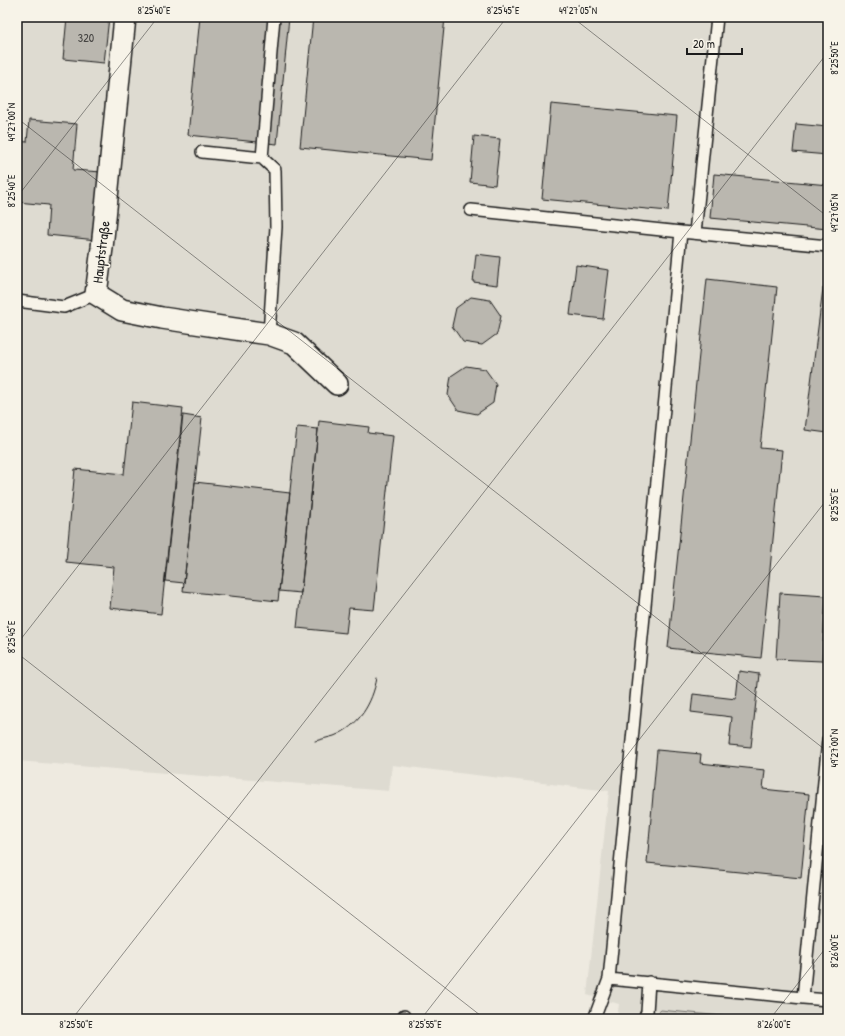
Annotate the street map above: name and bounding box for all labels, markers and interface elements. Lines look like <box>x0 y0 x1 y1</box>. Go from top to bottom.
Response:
text: 8°25'40"E <box>138 4 171 17</box>
text: 8°25'45"E <box>487 4 520 17</box>
text: 49°27'05"N <box>559 4 597 17</box>
house number: 320 <box>78 29 94 46</box>
scale bar <box>687 30 742 56</box>
text: 20 m <box>693 35 715 52</box>
text: 8°25'50"E <box>828 41 841 75</box>
text: 49°27'00"N <box>5 103 18 141</box>
text: 8°25'40"E <box>5 174 18 207</box>
text: 49°27'05"N <box>828 194 841 232</box>
street label: Hauptstraße <box>87 219 115 284</box>
text: 8°25'55"E <box>828 488 841 522</box>
text: 8°25'45"E <box>5 620 18 653</box>
text: 49°27'00"N <box>828 729 841 767</box>
text: 8°26'00"E <box>828 934 841 968</box>
text: 8°25'50"E <box>59 1018 93 1031</box>
text: 8°25'55"E <box>408 1018 442 1031</box>
text: 8°26'00"E <box>757 1018 791 1031</box>

